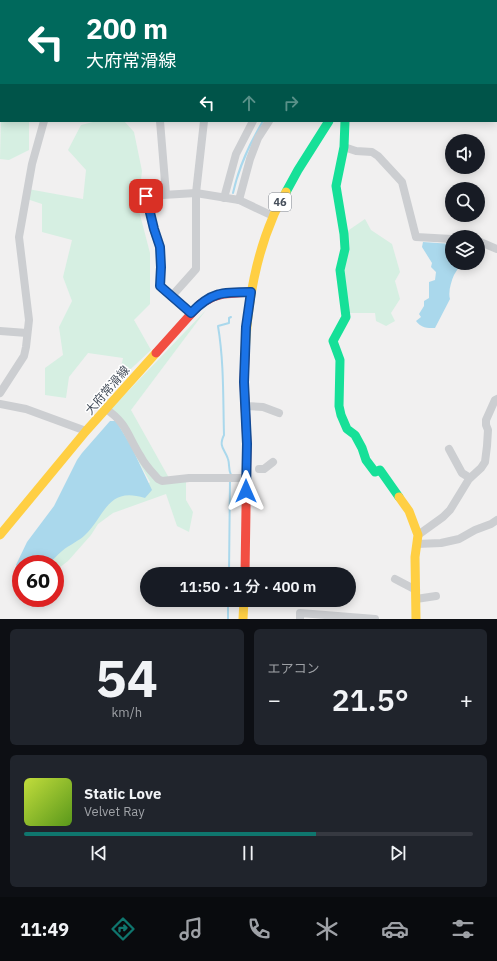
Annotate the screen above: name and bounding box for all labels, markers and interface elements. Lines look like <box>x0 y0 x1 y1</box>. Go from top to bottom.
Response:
text: 200 m <box>86 10 168 47</box>
icon: left <box>20 16 72 68</box>
text: 大府常滑線 <box>86 49 176 72</box>
icon: left <box>196 92 218 114</box>
icon: ahead <box>238 92 260 114</box>
icon: right <box>280 92 302 114</box>
map controls <box>445 134 485 270</box>
button: sound <box>445 134 485 174</box>
pin <box>129 179 163 213</box>
button: search <box>445 182 485 222</box>
icon: arrive <box>135 185 157 207</box>
road number: 46 <box>269 193 291 211</box>
button: layers <box>445 230 485 270</box>
street label: 大府常滑線 <box>82 362 132 418</box>
position arrow <box>225 470 267 512</box>
speed limit sign: 60 <box>12 555 64 607</box>
text: 11:50 · 1 分 · 400 m <box>180 577 316 596</box>
text: 54 <box>96 644 158 711</box>
text: エアコン <box>268 660 320 677</box>
text: 21.5° <box>332 680 409 719</box>
text: − <box>268 685 281 714</box>
text: + <box>460 685 473 714</box>
text: km/h <box>111 704 142 721</box>
text: Static Love <box>84 784 161 803</box>
text: Velvet Ray <box>84 803 145 820</box>
icon: previous <box>88 842 110 864</box>
icon: pause <box>237 842 259 864</box>
icon: next <box>387 842 409 864</box>
icon: directions <box>109 915 137 943</box>
icon: music <box>177 915 205 943</box>
icon: phone <box>245 915 273 943</box>
icon: climate <box>313 915 341 943</box>
icon: car <box>381 915 409 943</box>
icon: filters <box>449 915 477 943</box>
text: 11:49 <box>20 918 69 941</box>

